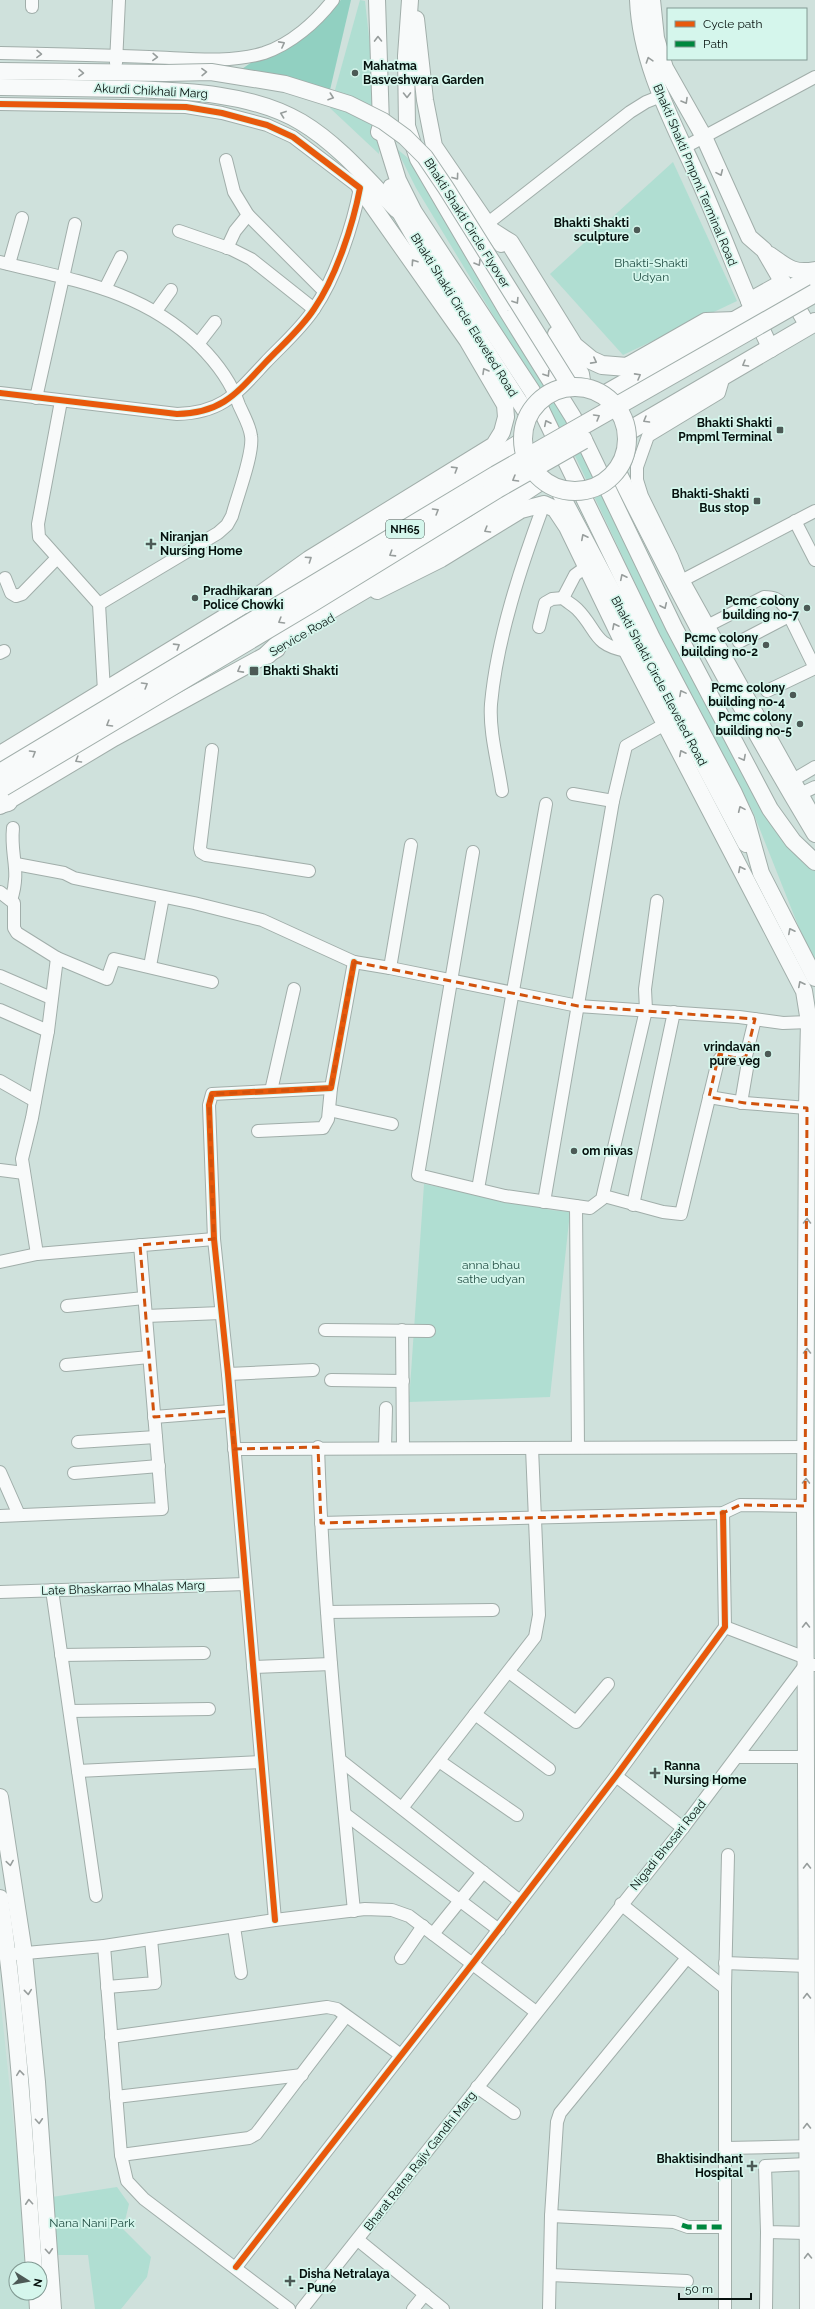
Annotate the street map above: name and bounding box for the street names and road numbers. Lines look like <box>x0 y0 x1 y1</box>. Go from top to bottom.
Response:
street label: Akurdi Chikhali Marg <box>94 81 208 101</box>
street label: Bhakti Shakti Pmpml Terminal Road <box>650 82 740 268</box>
street label: Bhakti Shakti Circle Flyover <box>421 156 513 291</box>
street label: Bhakti Shakti Circle Eleveted Road <box>408 231 520 399</box>
road number: NH65 <box>386 520 424 538</box>
street label: Bhakti Shakti Circle Eleveted Road <box>608 594 710 768</box>
street label: Service Road <box>267 611 337 659</box>
street label: Late Bhaskarrao Mhalas Marg <box>41 1578 205 1598</box>
street label: Nigadi Bhosari Road <box>627 1797 709 1893</box>
street label: Bharat Ratna Rajiv Gandhi Marg <box>361 2088 479 2234</box>

